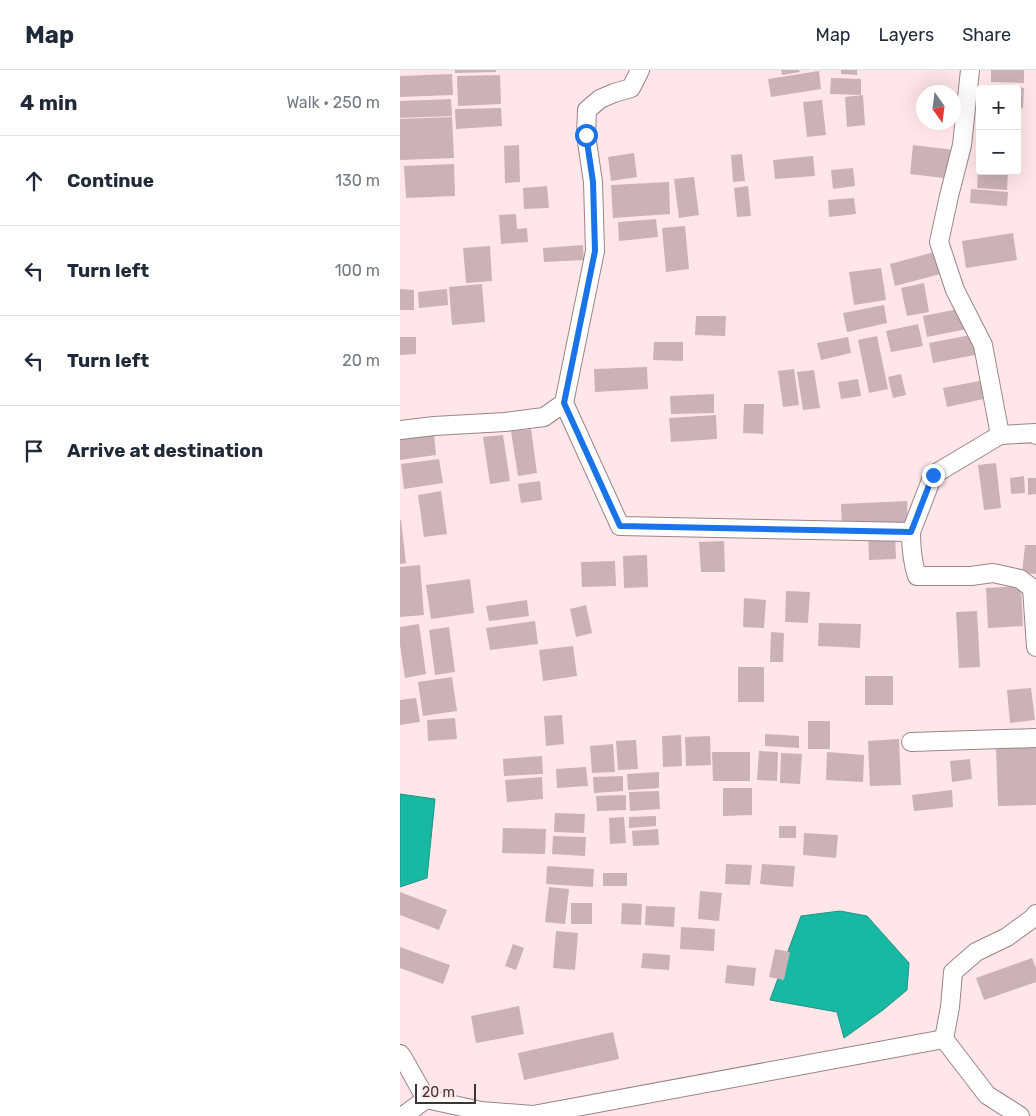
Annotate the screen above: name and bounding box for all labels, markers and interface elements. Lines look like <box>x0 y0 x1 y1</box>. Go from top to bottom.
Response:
text: Map <box>25 21 74 49</box>
text: Map <box>816 24 851 46</box>
text: Layers <box>879 24 934 46</box>
text: Share <box>962 24 1011 46</box>
north arrow <box>916 85 961 130</box>
map controls <box>976 85 1021 175</box>
button: + <box>976 85 1021 130</box>
text: 4 min <box>20 90 78 115</box>
text: Walk · 250 m <box>286 93 380 112</box>
route start <box>575 124 598 147</box>
button: − <box>976 130 1021 175</box>
icon: ahead <box>20 167 48 195</box>
text: Continue <box>67 169 154 192</box>
text: 130 m <box>335 171 380 190</box>
icon: left <box>20 257 48 285</box>
text: Turn left <box>67 259 149 282</box>
text: 100 m <box>335 261 380 280</box>
icon: left <box>20 347 48 375</box>
text: Turn left <box>67 349 149 372</box>
text: 20 m <box>342 351 380 370</box>
icon: arrive <box>20 437 48 465</box>
text: Arrive at destination <box>67 439 263 462</box>
route end <box>922 464 945 487</box>
scale bar <box>415 1081 476 1104</box>
text: 20 m <box>422 1084 455 1101</box>

